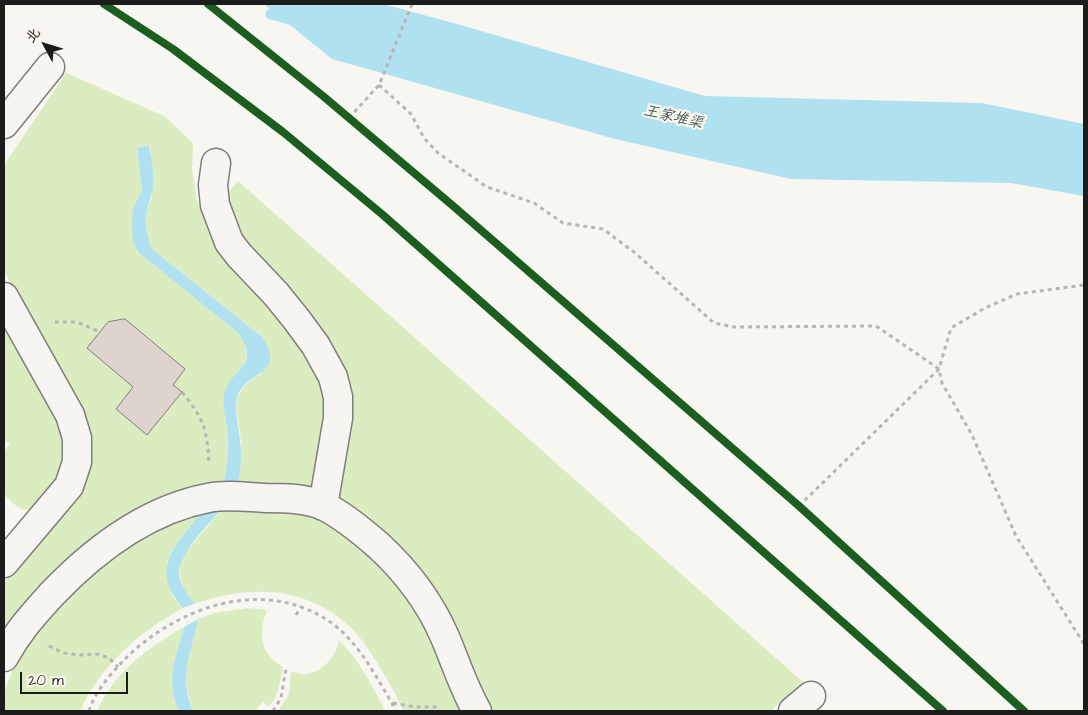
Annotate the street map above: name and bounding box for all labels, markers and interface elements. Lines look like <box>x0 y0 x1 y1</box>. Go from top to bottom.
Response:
north arrow <box>20 20 70 70</box>
text: 北 <box>21 24 46 47</box>
water label: 王家堆渠 <box>642 102 704 134</box>
scale bar <box>22 662 130 694</box>
text: 20 m <box>28 670 64 691</box>

